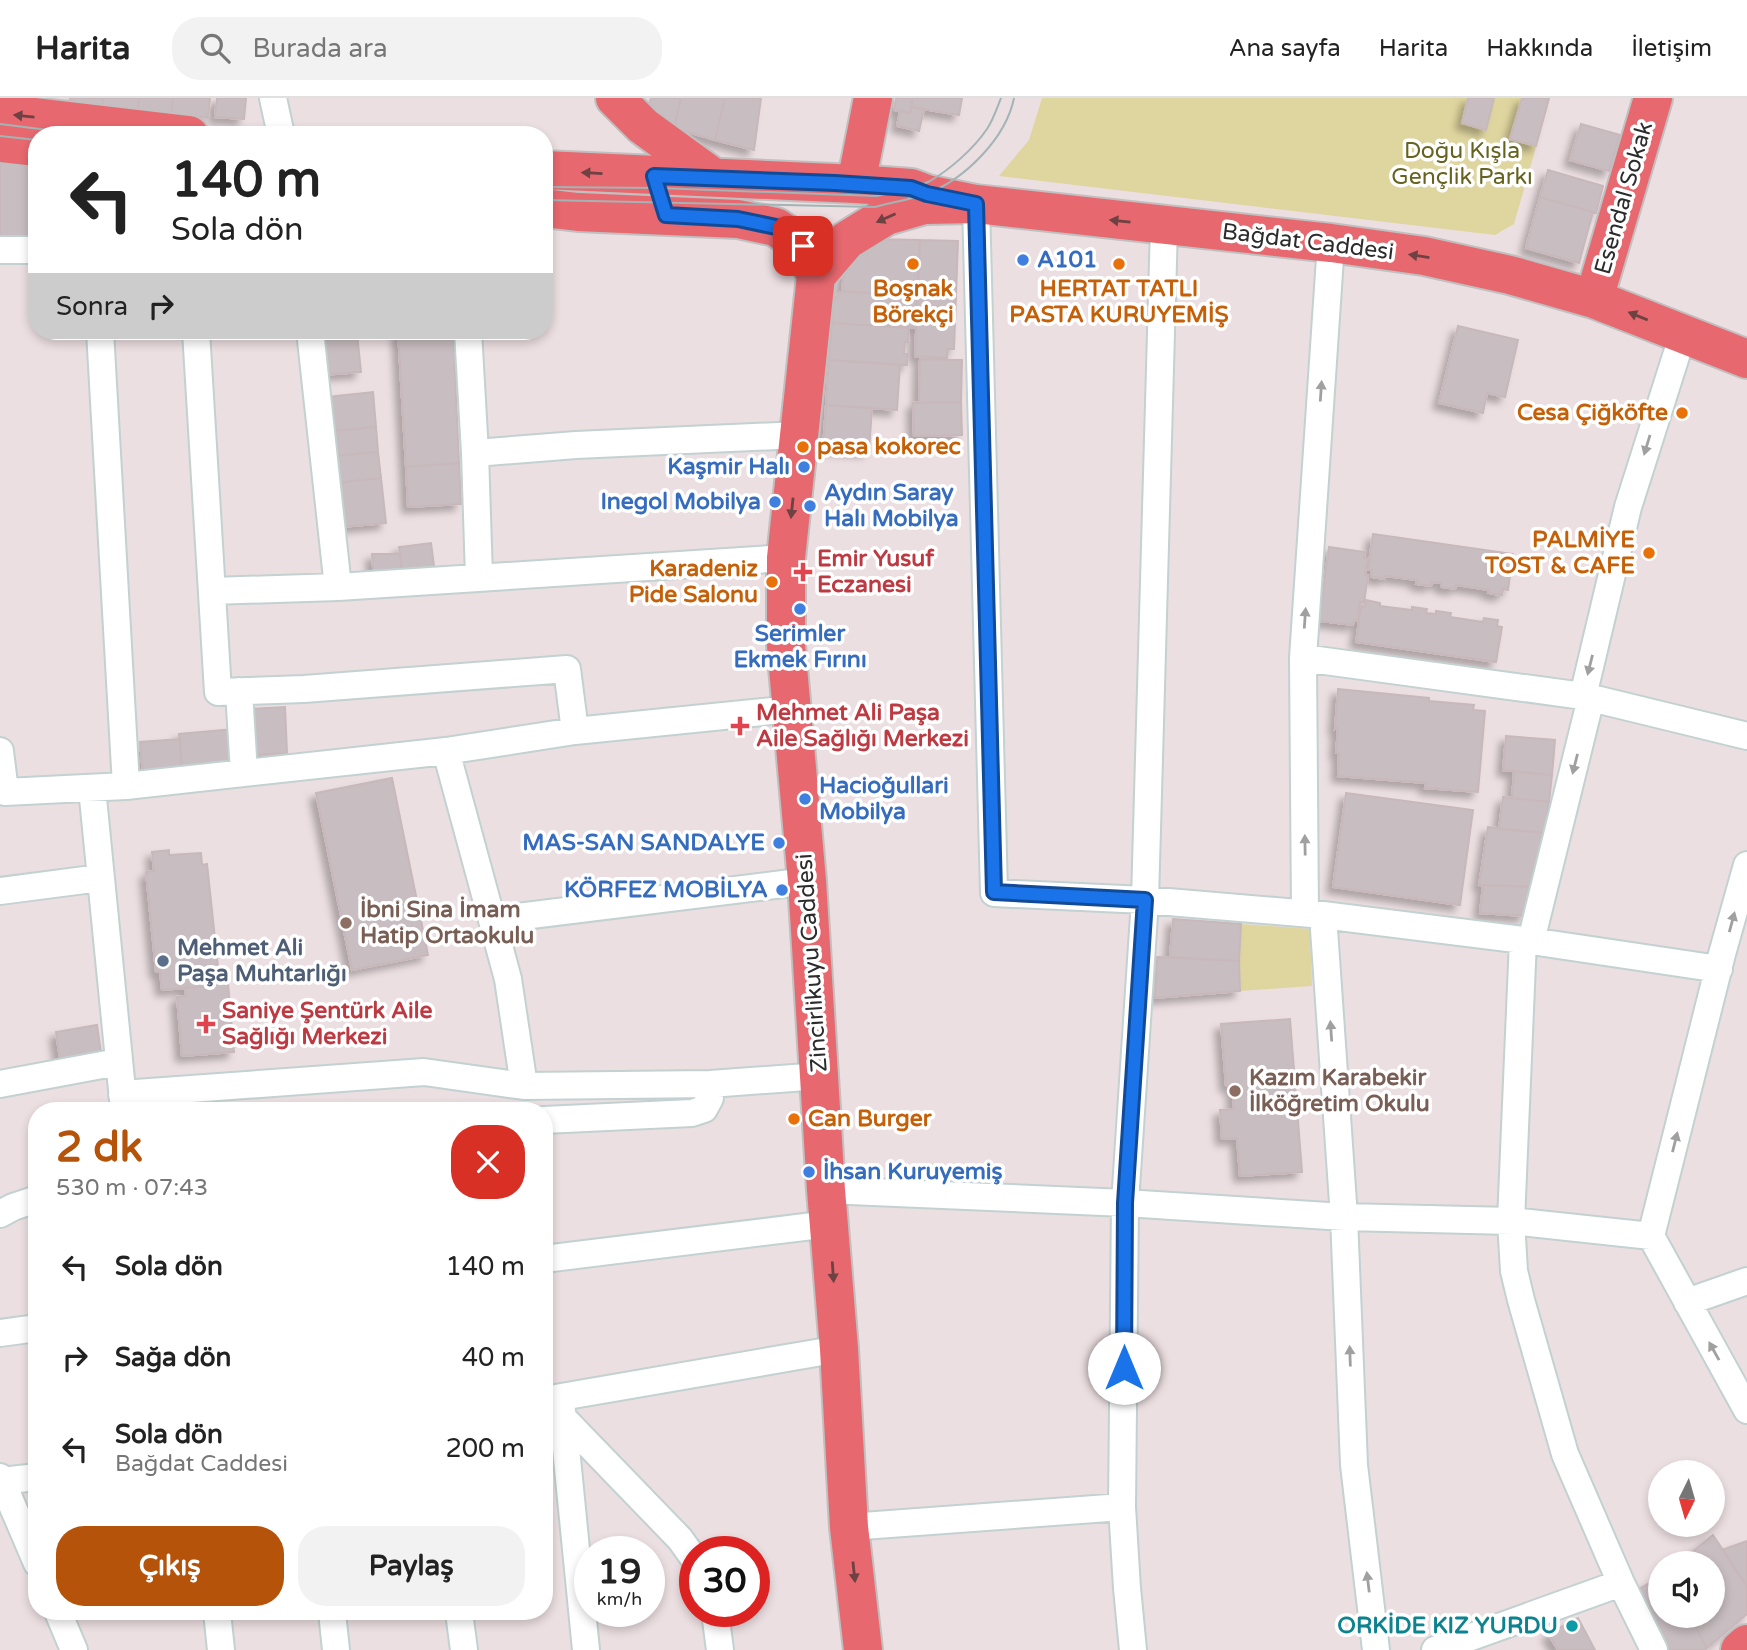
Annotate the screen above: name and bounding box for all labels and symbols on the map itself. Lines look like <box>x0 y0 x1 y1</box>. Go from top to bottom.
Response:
one-way arrow <box>13 110 35 121</box>
street label: Esendal Sokak <box>1589 118 1659 278</box>
park label: Doğu Kışla Gençlik Parkı <box>1391 137 1533 191</box>
one-way arrow <box>581 167 603 178</box>
one-way arrow <box>876 212 896 224</box>
one-way arrow <box>1109 215 1131 226</box>
pin <box>773 216 833 276</box>
street label: Bağdat Caddesi <box>1220 218 1396 266</box>
place label: A101 <box>1037 246 1098 274</box>
one-way arrow <box>1408 250 1430 261</box>
marker: A101 <box>1015 252 1031 268</box>
marker: Boşnak Börekçi <box>905 256 921 272</box>
marker: HERTAT TATLI PASTA KURUYEMİŞ <box>1111 256 1127 272</box>
place label: Boşnak Börekçi <box>872 275 954 329</box>
place label: HERTAT TATLI PASTA KURUYEMİŞ <box>1009 275 1229 329</box>
one-way arrow <box>1627 310 1648 321</box>
one-way arrow <box>1316 379 1327 401</box>
place label: Cesa Çiğköfte <box>1517 399 1668 427</box>
marker: Cesa Çiğköfte <box>1674 405 1690 421</box>
place label: pasa kokorec <box>817 433 961 461</box>
one-way arrow <box>1641 435 1651 456</box>
marker: pasa kokorec <box>795 439 811 455</box>
place label: Kaşmir Halı <box>667 453 790 481</box>
marker: Kaşmir Halı <box>796 459 812 475</box>
place label: Aydın Saray Halı Mobilya <box>824 479 959 533</box>
place label: Inegol Mobilya <box>600 488 761 516</box>
marker: Inegol Mobilya <box>767 494 783 510</box>
one-way arrow <box>786 497 797 519</box>
marker: Aydın Saray Halı Mobilya <box>802 498 818 514</box>
place label: PALMİYE TOST & CAFE <box>1484 526 1635 580</box>
place label: Emir Yusuf Eczanesi <box>817 545 935 599</box>
marker: PALMİYE TOST & CAFE <box>1641 545 1657 561</box>
place label: Karadeniz Pide Salonu <box>629 555 758 609</box>
marker: Emir Yusuf Eczanesi <box>795 564 811 580</box>
marker: Karadeniz Pide Salonu <box>764 574 780 590</box>
marker: Serimler Ekmek Fırını <box>792 601 808 617</box>
one-way arrow <box>1300 606 1311 628</box>
place label: Serimler Ekmek Fırını <box>733 620 867 674</box>
one-way arrow <box>1584 655 1595 677</box>
place label: Mehmet Ali Paşa Aile Sağlığı Merkezi <box>756 699 969 753</box>
marker: Mehmet Ali Paşa Aile Sağlığı Merkezi <box>730 716 750 736</box>
one-way arrow <box>1569 753 1580 775</box>
place label: Hacioǧullari Mobilya <box>819 772 949 826</box>
marker: Hacioǧullari Mobilya <box>797 791 813 807</box>
place label: MAS-SAN SANDALYE <box>522 829 765 857</box>
one-way arrow <box>1299 834 1311 856</box>
marker: MAS-SAN SANDALYE <box>771 835 787 851</box>
street label: Zincirlikuyu Caddesi <box>790 853 834 1073</box>
place label: KÖRFEZ MOBİLYA <box>564 876 768 904</box>
marker: KÖRFEZ MOBİLYA <box>774 882 790 898</box>
place label: İbni Sina İmam Hatip Ortaokulu <box>360 896 534 950</box>
one-way arrow <box>1727 911 1737 932</box>
marker: İbni Sina İmam Hatip Ortaokulu <box>338 915 354 931</box>
place label: Mehmet Ali Paşa Muhtarlığı <box>177 934 347 988</box>
marker: Mehmet Ali Paşa Muhtarlığı <box>155 953 171 969</box>
place label: Saniye Şentürk Aile Sağlığı Merkezi <box>222 997 433 1051</box>
marker: Saniye Şentürk Aile Sağlığı Merkezi <box>196 1014 216 1034</box>
one-way arrow <box>1325 1019 1336 1041</box>
place label: Kazım Karabekir İlköğretim Okulu <box>1249 1064 1430 1118</box>
marker: Kazım Karabekir İlköğretim Okulu <box>1227 1083 1243 1099</box>
place label: Can Burger <box>808 1105 933 1133</box>
marker: Can Burger <box>786 1111 802 1127</box>
one-way arrow <box>1670 1131 1681 1153</box>
place label: İhsan Kuruyemiş <box>823 1158 1003 1186</box>
marker: İhsan Kuruyemiş <box>801 1164 817 1180</box>
one-way arrow <box>828 1261 839 1283</box>
position arrow <box>1087 1331 1161 1405</box>
one-way arrow <box>1708 1341 1720 1360</box>
one-way arrow <box>1344 1344 1355 1366</box>
north arrow <box>1648 1460 1726 1536</box>
speed limit sign: 30 <box>679 1536 770 1627</box>
one-way arrow <box>849 1561 860 1583</box>
one-way arrow <box>1363 1571 1374 1593</box>
place label: ORKİDE KIZ YURDU <box>1337 1612 1558 1640</box>
marker: ORKİDE KIZ YURDU <box>1564 1618 1580 1634</box>

